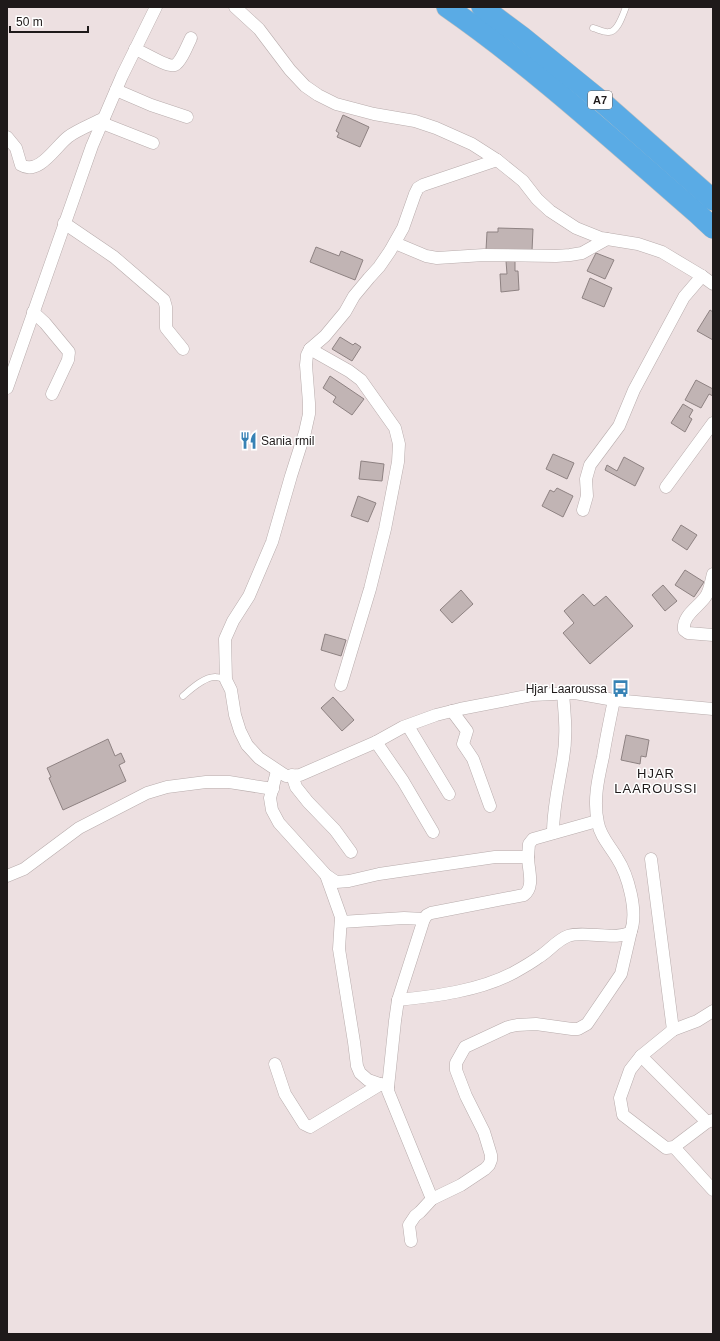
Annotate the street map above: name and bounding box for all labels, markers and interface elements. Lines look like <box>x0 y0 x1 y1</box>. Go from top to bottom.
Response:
scale bar <box>10 8 88 34</box>
text: 50 m <box>16 15 43 29</box>
road number: A7 <box>588 91 612 109</box>
restaurant icon: Sania rmil <box>238 431 258 451</box>
place label: Sania rmil <box>261 434 314 448</box>
bus stop icon: Hjar Laaroussa <box>610 679 630 699</box>
place label: Hjar Laaroussa <box>526 682 607 696</box>
district label: HJAR LAAROUSSI <box>614 766 698 796</box>

